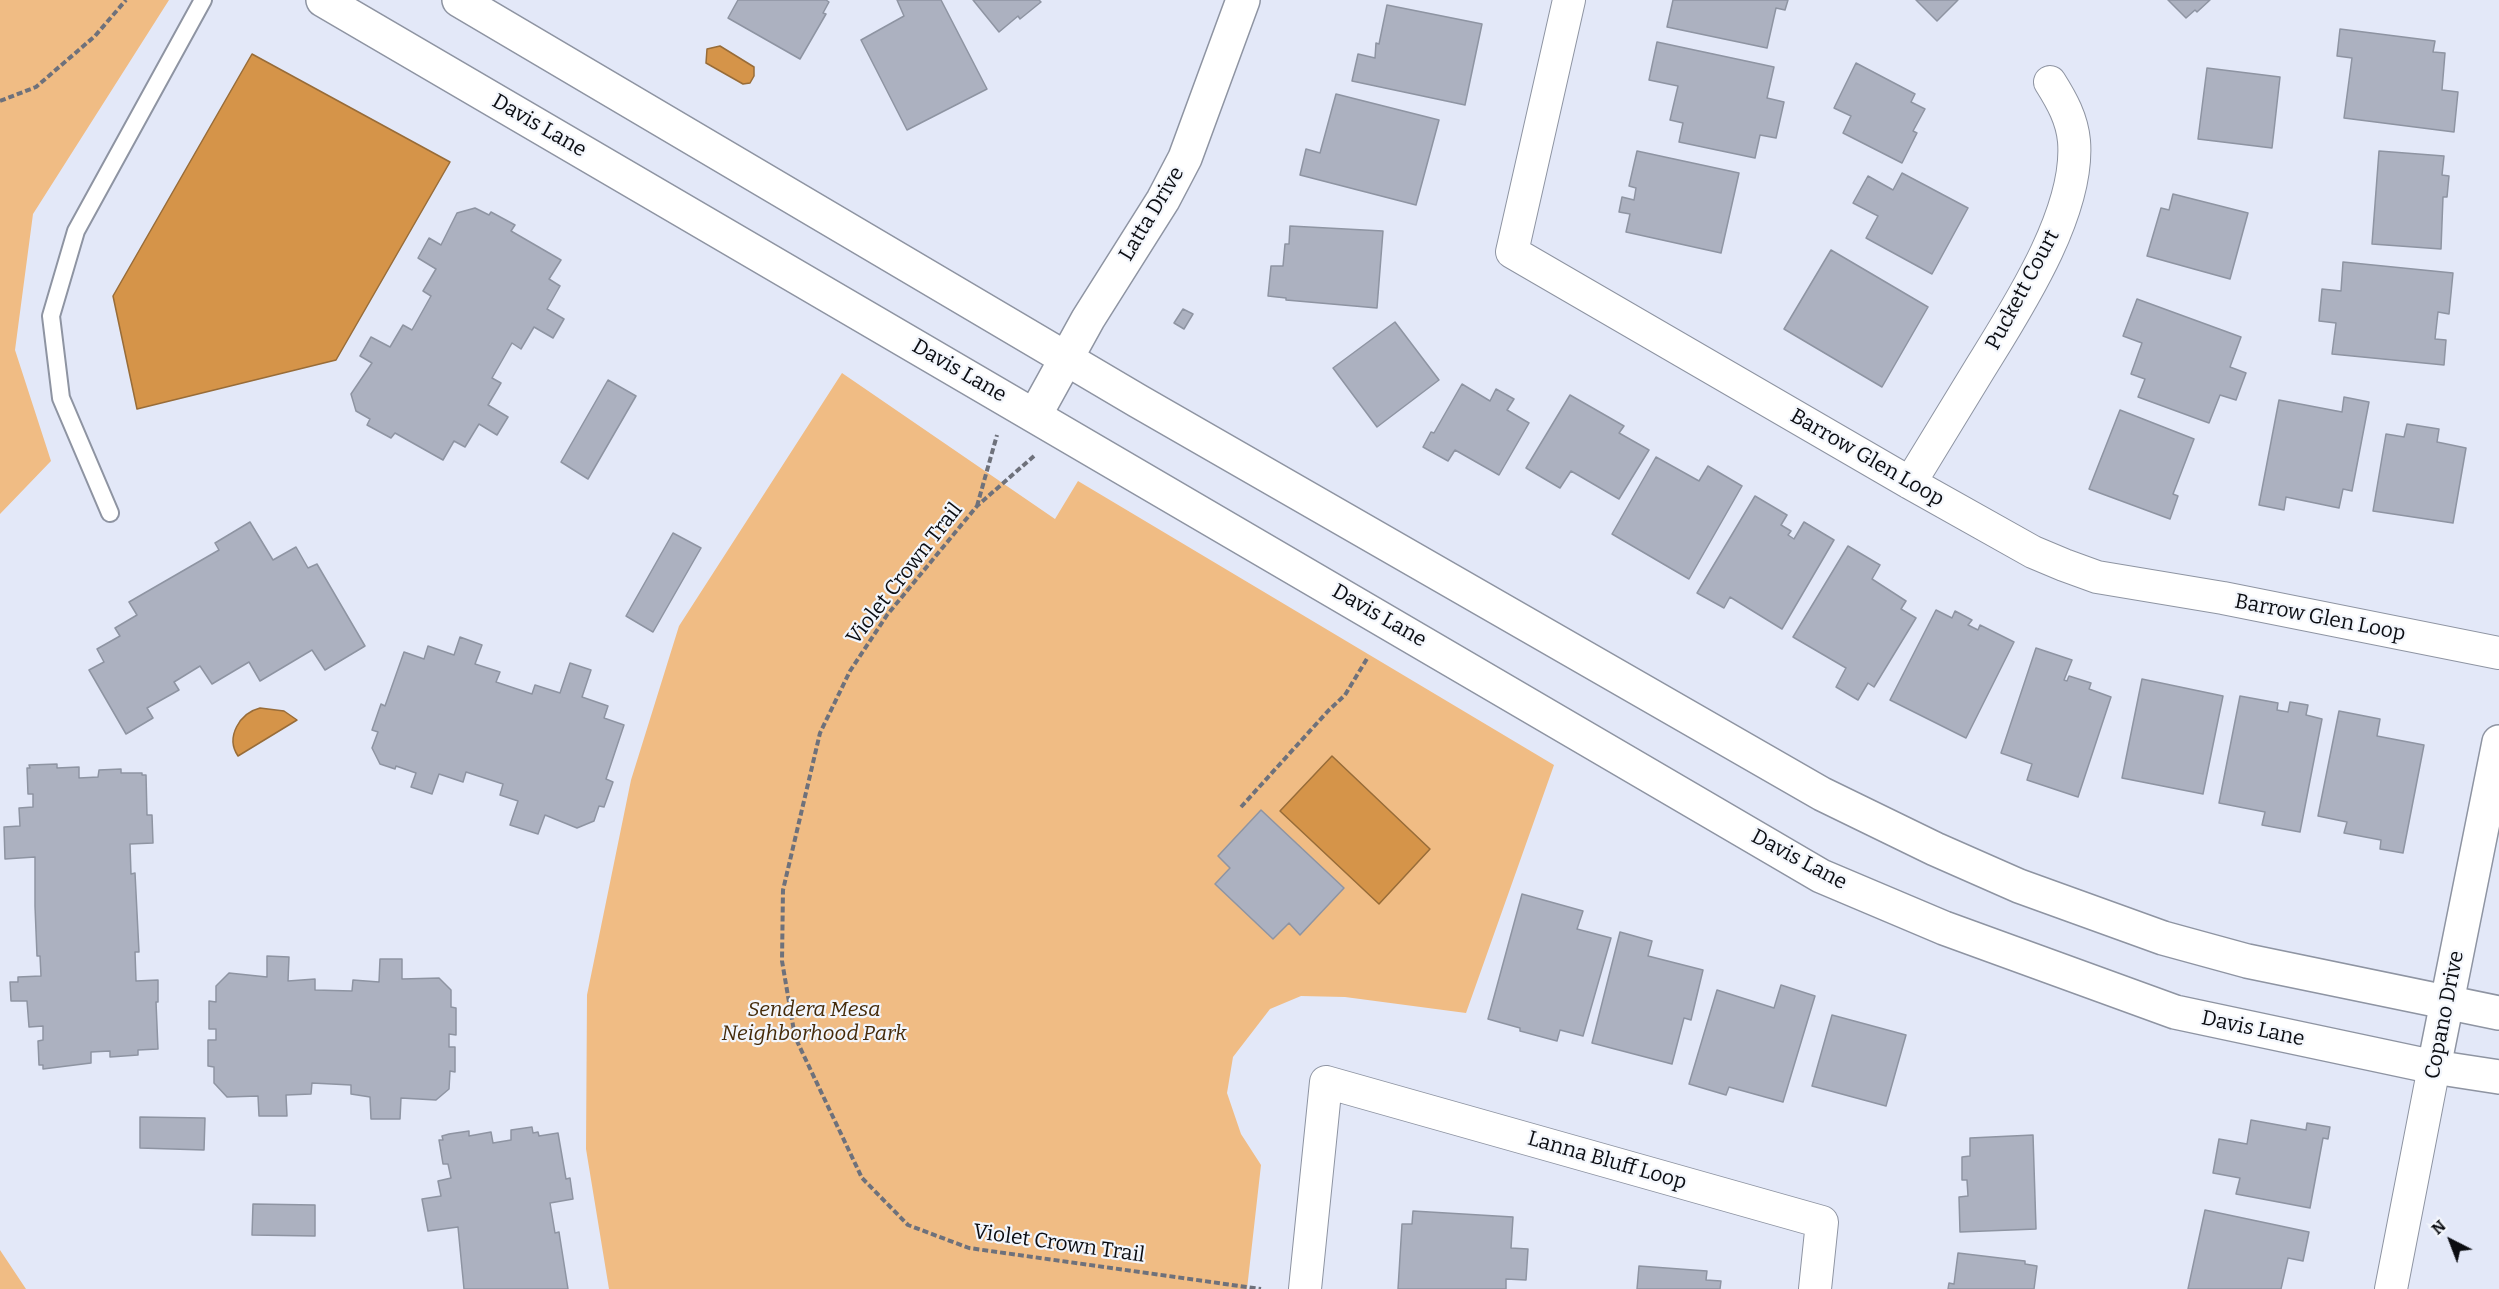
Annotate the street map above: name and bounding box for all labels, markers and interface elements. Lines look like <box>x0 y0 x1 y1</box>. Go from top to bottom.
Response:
street label: Davis Lane <box>487 89 591 163</box>
street label: Latta Drive <box>1114 162 1190 266</box>
street label: Puckett Court <box>1981 226 2065 354</box>
street label: Davis Lane <box>907 334 1011 408</box>
street label: Barrow Glen Loop <box>1786 404 1948 512</box>
street label: Violet Crown Trail <box>842 498 968 650</box>
street label: Davis Lane <box>1327 579 1431 653</box>
street label: Barrow Glen Loop <box>2233 589 2407 647</box>
street label: Davis Lane <box>1747 824 1851 896</box>
street label: Copano Drive <box>2420 949 2470 1081</box>
park label: Sendera Mesa Neighborhood Park <box>721 997 907 1047</box>
street label: Davis Lane <box>2199 1006 2307 1052</box>
street label: Lanna Bluff Loop <box>1525 1126 1689 1196</box>
north arrow <box>2421 1211 2481 1271</box>
text: N <box>2428 1216 2450 1238</box>
street label: Violet Crown Trail <box>972 1219 1146 1269</box>

